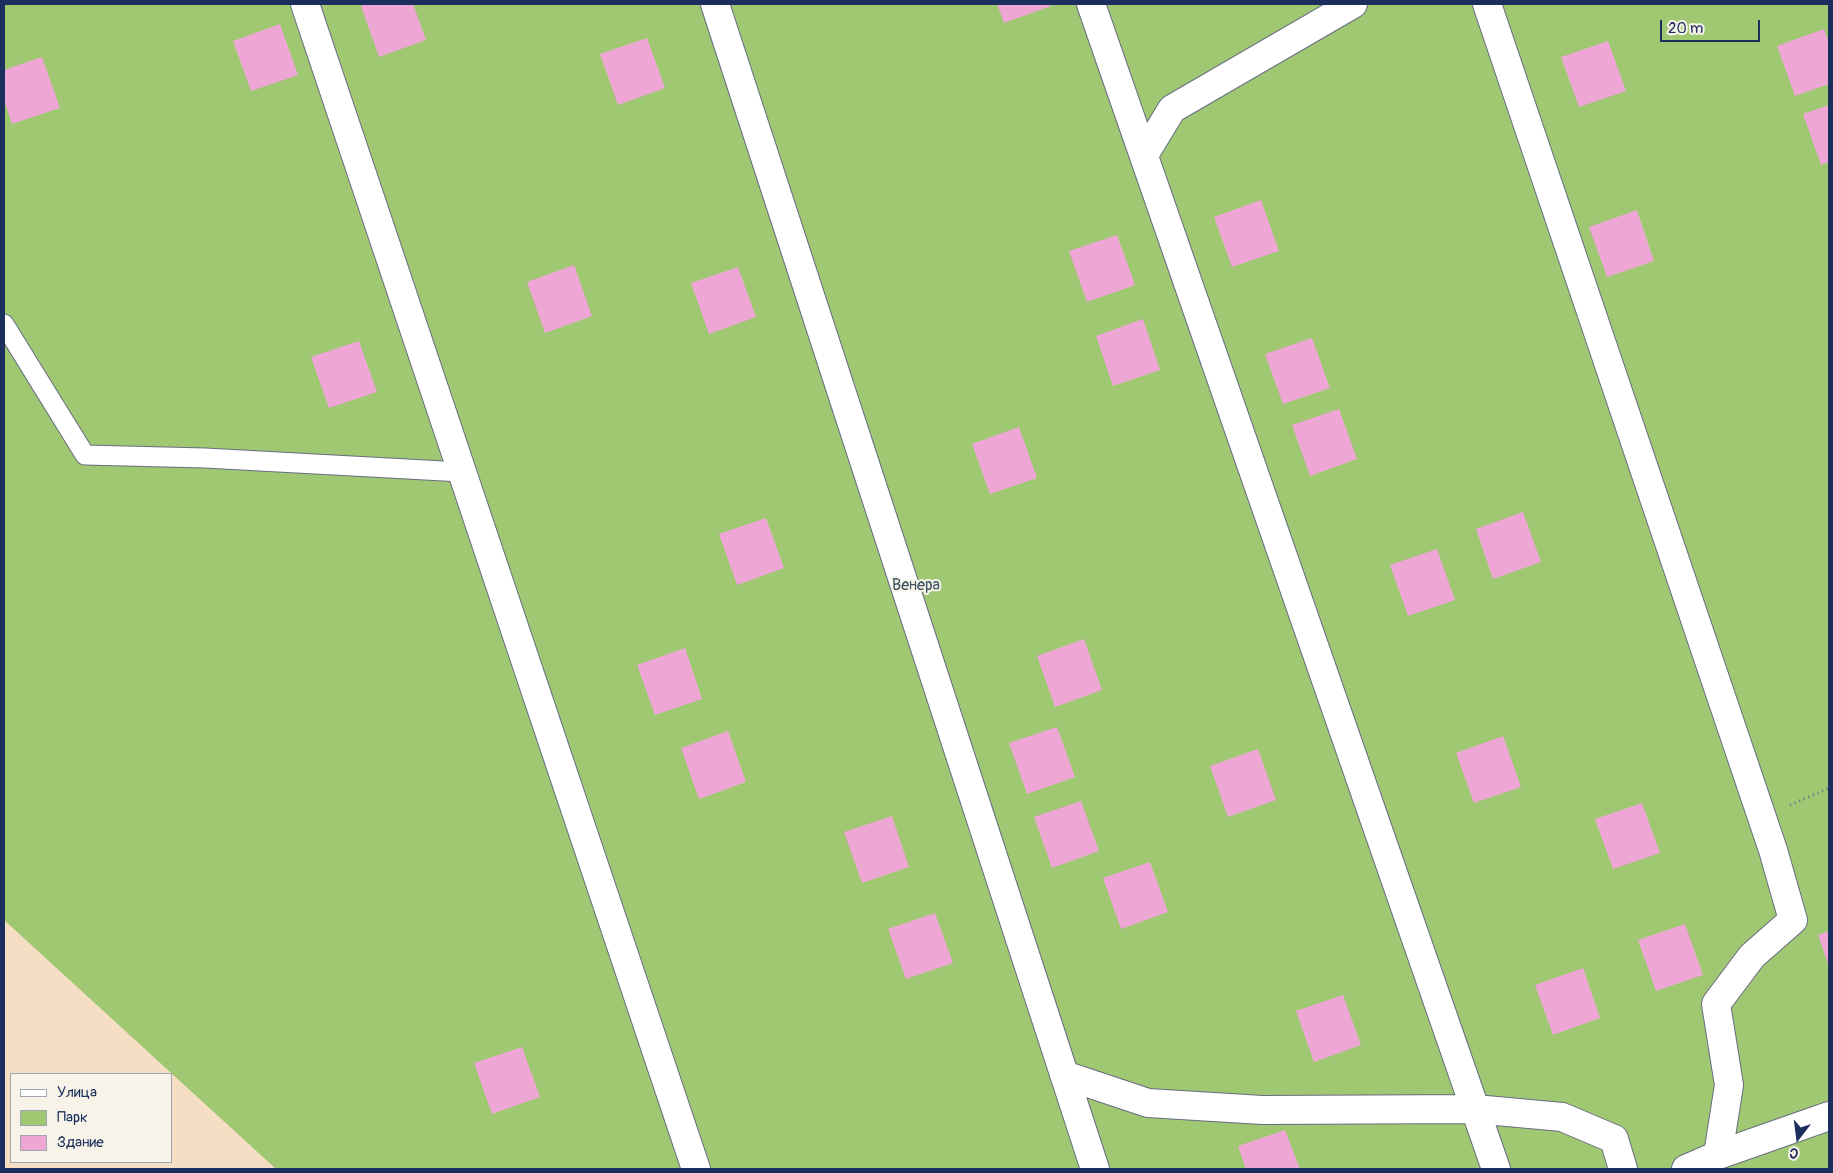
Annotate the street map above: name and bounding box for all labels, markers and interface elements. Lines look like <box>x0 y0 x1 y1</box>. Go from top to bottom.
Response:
scale bar <box>1663 10 1763 42</box>
text: 20 m <box>1668 19 1703 38</box>
park label: Венера <box>892 576 940 596</box>
legend <box>10 1073 172 1163</box>
text: Улица <box>57 1083 97 1102</box>
text: Парк <box>57 1108 88 1127</box>
north arrow <box>1773 1113 1823 1163</box>
text: Здание <box>57 1133 104 1152</box>
text: С <box>1788 1144 1800 1162</box>

